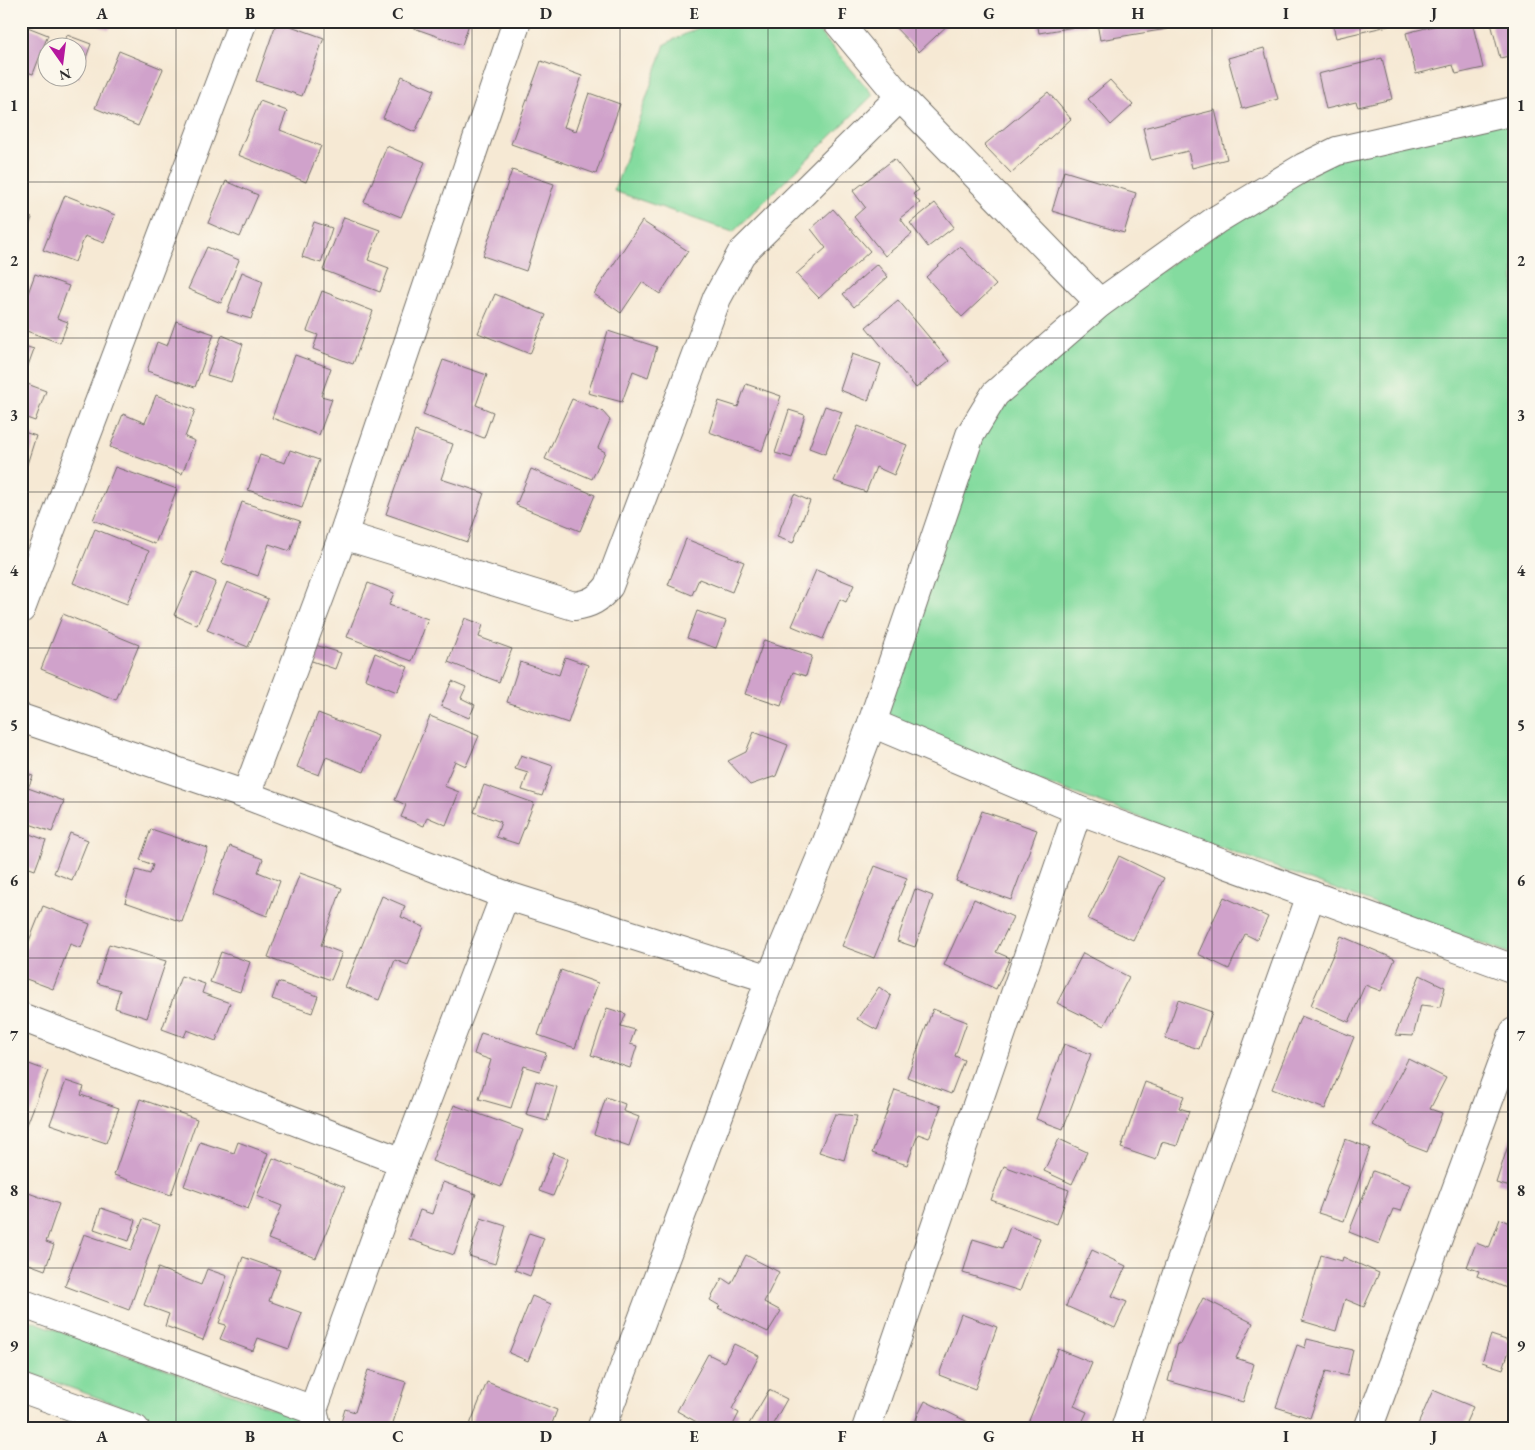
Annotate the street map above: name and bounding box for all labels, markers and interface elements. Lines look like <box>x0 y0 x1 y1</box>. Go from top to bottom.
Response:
text: A <box>95 3 108 24</box>
text: B <box>245 3 255 24</box>
text: C <box>392 3 404 24</box>
text: D <box>540 3 552 24</box>
text: E <box>689 3 699 24</box>
text: F <box>838 3 847 24</box>
text: G <box>983 3 995 24</box>
text: H <box>1132 3 1145 24</box>
text: I <box>1283 3 1289 24</box>
text: J <box>1429 3 1437 24</box>
north arrow <box>38 38 88 88</box>
text: N <box>57 65 73 85</box>
text: 1 <box>10 95 18 116</box>
text: 1 <box>1517 95 1525 116</box>
text: 2 <box>10 250 19 271</box>
text: 2 <box>1517 250 1526 271</box>
text: 3 <box>10 405 18 426</box>
text: 3 <box>1517 405 1525 426</box>
text: 4 <box>10 560 19 581</box>
text: 4 <box>1517 560 1526 581</box>
text: 5 <box>10 715 18 736</box>
text: 5 <box>1517 715 1525 736</box>
text: 6 <box>10 870 19 891</box>
text: 6 <box>1517 870 1526 891</box>
text: 7 <box>10 1025 19 1046</box>
text: 7 <box>1517 1025 1526 1046</box>
text: 8 <box>10 1180 18 1201</box>
text: 8 <box>1517 1180 1525 1201</box>
text: 9 <box>10 1335 19 1356</box>
text: 9 <box>1517 1335 1526 1356</box>
text: A <box>95 1426 108 1447</box>
text: B <box>245 1426 255 1447</box>
text: C <box>392 1426 404 1447</box>
text: D <box>540 1426 552 1447</box>
text: E <box>689 1426 699 1447</box>
text: F <box>838 1426 847 1447</box>
text: G <box>983 1426 995 1447</box>
text: H <box>1132 1426 1145 1447</box>
text: I <box>1283 1426 1289 1447</box>
text: J <box>1429 1426 1437 1447</box>

